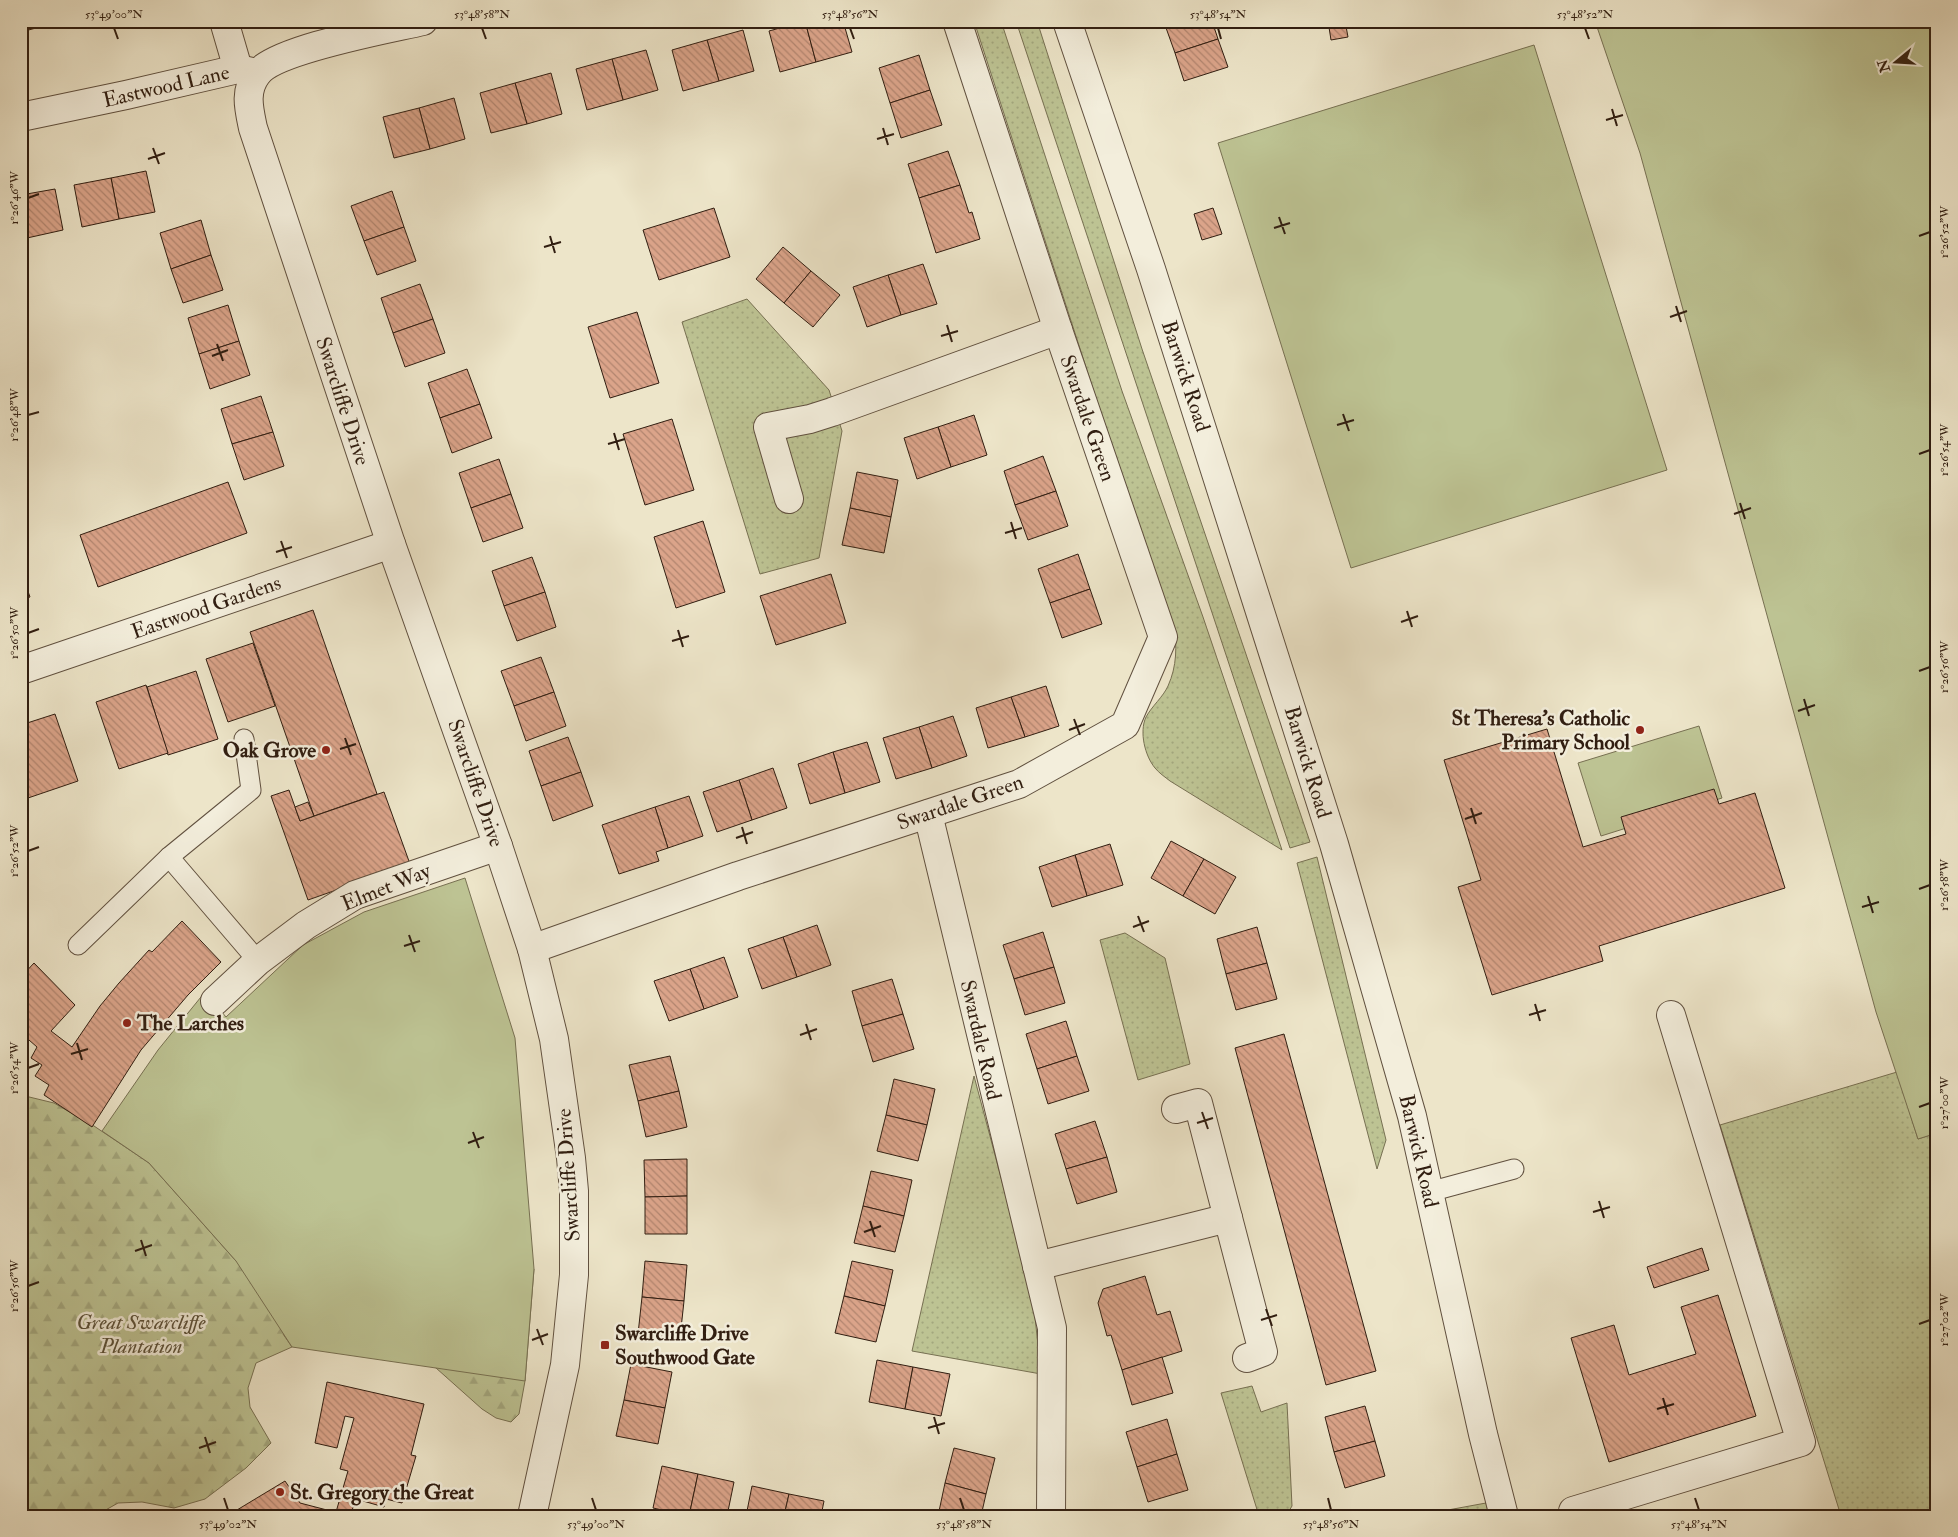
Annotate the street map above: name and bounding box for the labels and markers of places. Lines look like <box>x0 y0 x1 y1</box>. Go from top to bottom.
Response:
place label: St Theresa's Catholic Primary School <box>1452 705 1631 756</box>
marker: St Theresa's Catholic Primary School <box>1634 724 1646 736</box>
place label: Oak Grove <box>223 737 316 764</box>
marker: Oak Grove <box>320 744 332 756</box>
place label: The Larches <box>136 1010 244 1037</box>
marker: The Larches <box>121 1017 133 1029</box>
place label: Swarcliffe Drive Southwood Gate <box>615 1320 755 1371</box>
marker: Swarcliffe Drive Southwood Gate <box>599 1339 611 1351</box>
place label: St. Gregory the Great <box>290 1479 474 1506</box>
marker: St. Gregory the Great <box>274 1486 286 1498</box>

